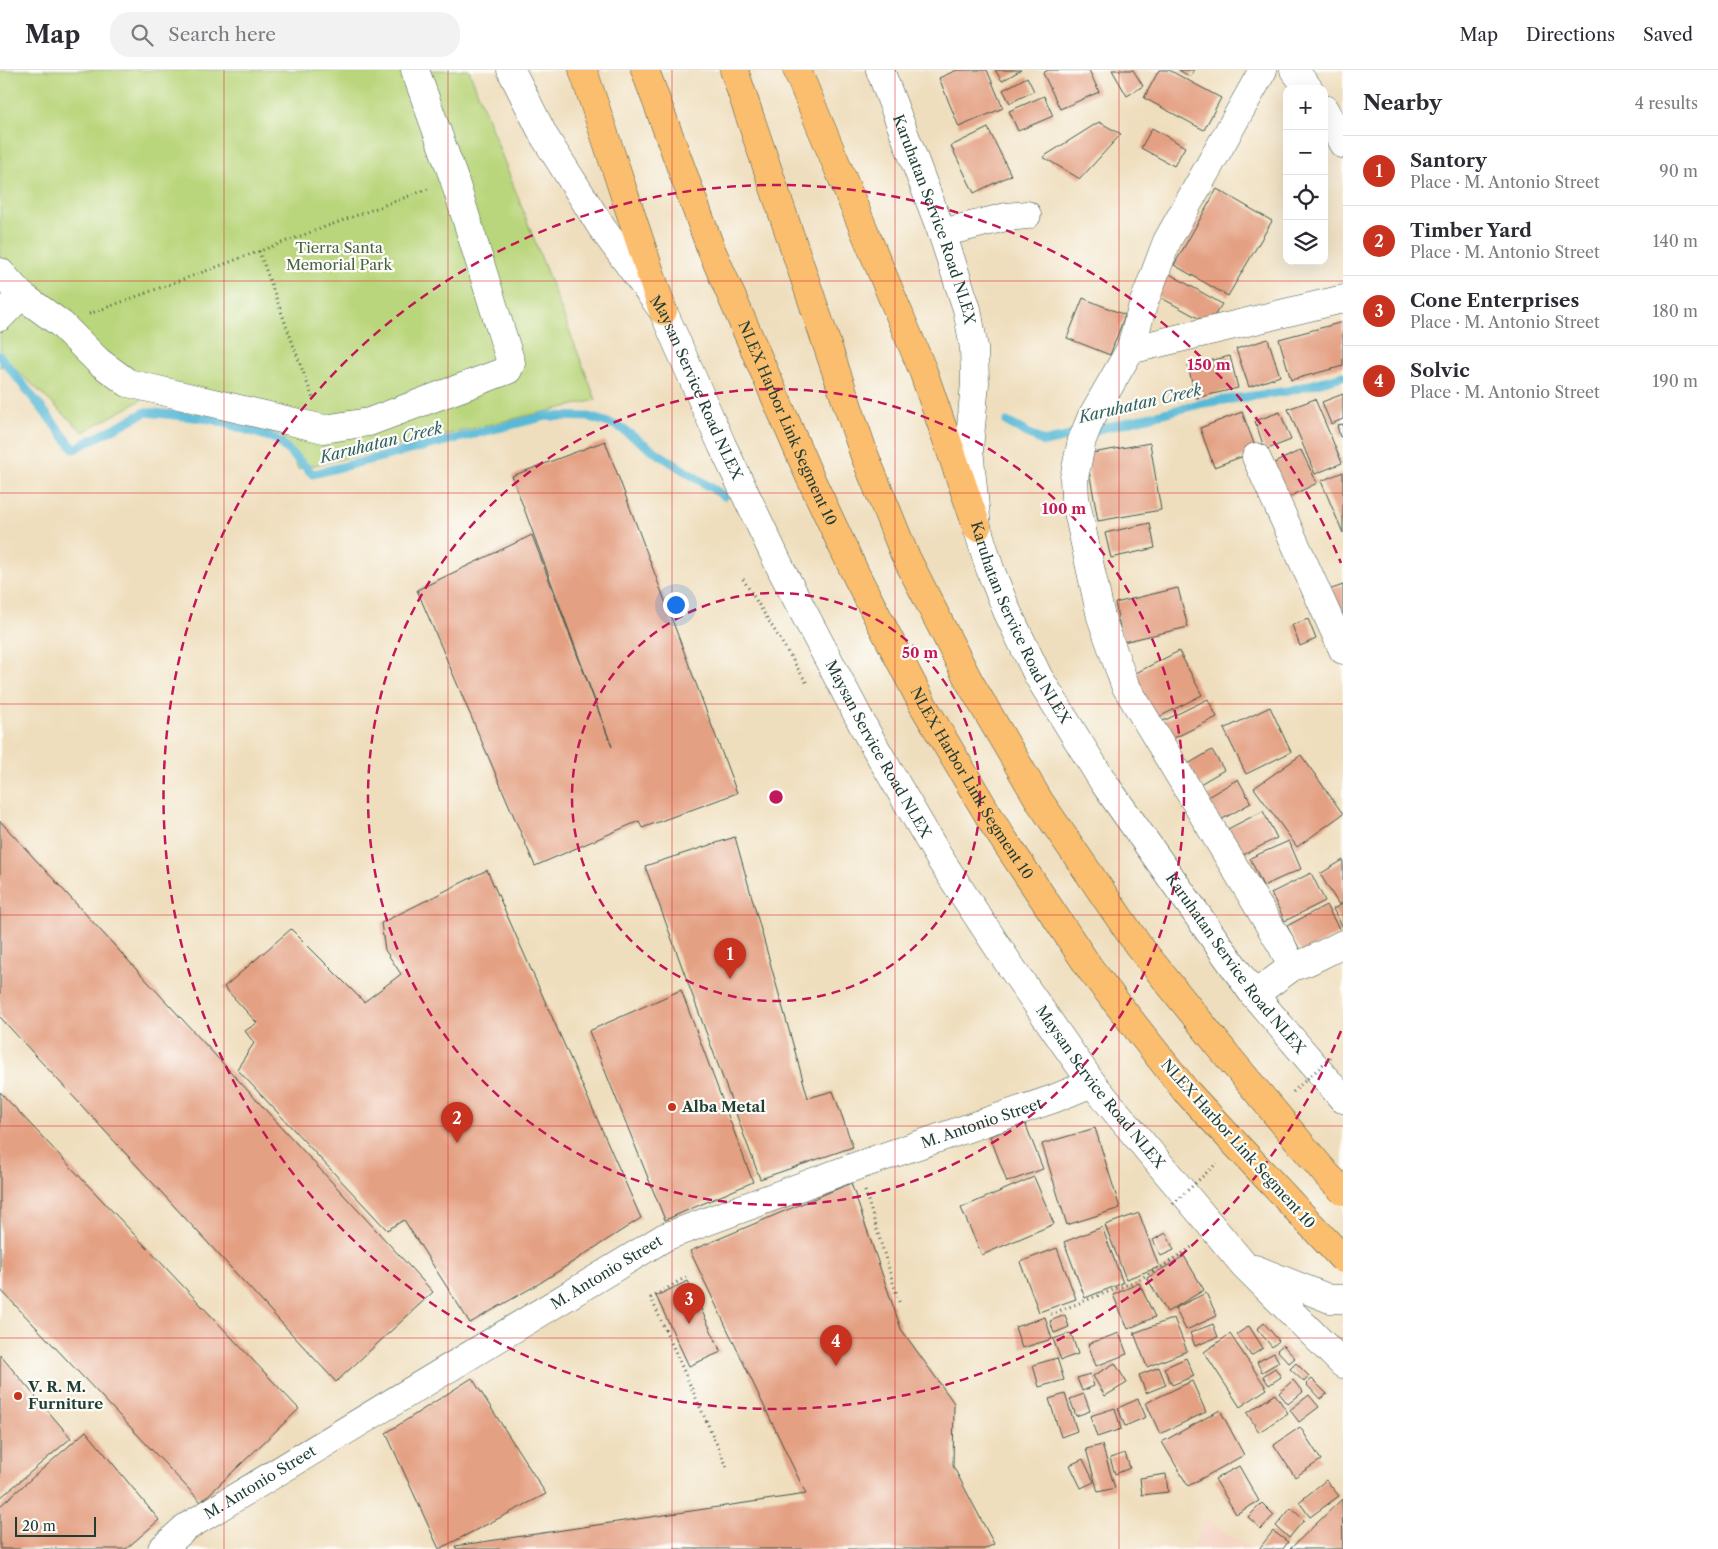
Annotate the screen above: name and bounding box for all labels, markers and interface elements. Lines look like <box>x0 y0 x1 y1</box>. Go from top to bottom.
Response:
search box <box>110 12 460 57</box>
text: Map <box>25 20 80 49</box>
icon: search <box>128 21 156 49</box>
text: Search here <box>168 23 276 46</box>
text: Map <box>1459 24 1498 46</box>
text: Directions <box>1526 24 1615 46</box>
text: Saved <box>1643 24 1693 46</box>
map controls <box>1283 85 1328 265</box>
button: + <box>1283 85 1328 130</box>
text: Nearby <box>1363 90 1442 115</box>
text: 4 results <box>1635 93 1698 113</box>
street label: Karuhatan Service Road NLEX <box>889 112 980 326</box>
button: − <box>1283 130 1328 175</box>
text: Santory <box>1410 149 1487 172</box>
text: 1 <box>1375 161 1383 181</box>
text: 90 m <box>1659 161 1698 181</box>
text: Place · M. Antonio Street <box>1410 172 1600 192</box>
button: locate <box>1283 175 1328 220</box>
text: Timber Yard <box>1410 219 1532 242</box>
button: layers <box>1283 220 1328 265</box>
text: 2 <box>1374 231 1384 251</box>
text: 140 m <box>1653 231 1698 251</box>
park label: Tierra Santa Memorial Park <box>286 238 393 274</box>
text: Place · M. Antonio Street <box>1410 242 1600 262</box>
text: Cone Enterprises <box>1410 289 1579 312</box>
street label: Maysan Service Road NLEX <box>646 291 747 483</box>
text: 3 <box>1374 301 1384 321</box>
text: 180 m <box>1652 301 1698 321</box>
text: Place · M. Antonio Street <box>1410 312 1600 332</box>
street label: NLEX Harbor Link Segment 10 <box>734 318 841 528</box>
text: 150 m <box>1187 355 1231 374</box>
text: Solvic <box>1410 359 1470 382</box>
text: 4 <box>1374 371 1384 391</box>
text: 190 m <box>1653 371 1698 391</box>
water label: Karuhatan Creek <box>1075 379 1204 427</box>
text: Place · M. Antonio Street <box>1410 382 1600 402</box>
water label: Karuhatan Creek <box>316 417 445 467</box>
text: 100 m <box>1042 499 1086 518</box>
street label: Karuhatan Service Road NLEX <box>967 519 1075 727</box>
your location <box>663 592 689 618</box>
text: 50 m <box>902 643 938 662</box>
street label: Maysan Service Road NLEX <box>821 657 936 841</box>
street label: NLEX Harbor Link Segment 10 <box>906 684 1038 883</box>
centre of rings <box>767 788 785 806</box>
street label: Karuhatan Service Road NLEX <box>1162 869 1310 1057</box>
pin: 1 <box>714 938 746 979</box>
street label: Maysan Service Road NLEX <box>1032 1002 1169 1172</box>
street label: NLEX Harbor Link Segment 10 <box>1157 1055 1320 1232</box>
street label: M. Antonio Street <box>918 1093 1045 1152</box>
place label: Alba Metal <box>681 1097 765 1116</box>
marker: Alba Metal <box>666 1101 678 1113</box>
pin: 2 <box>441 1102 473 1143</box>
street label: M. Antonio Street <box>547 1231 666 1313</box>
pin: 3 <box>673 1283 705 1324</box>
pin: 4 <box>820 1325 852 1366</box>
place label: V. R. M. Furniture <box>27 1377 103 1413</box>
marker: V. R. M. Furniture <box>12 1390 24 1402</box>
street label: M. Antonio Street <box>201 1441 320 1523</box>
scale bar <box>15 1514 96 1537</box>
text: 20 m <box>22 1517 56 1535</box>

